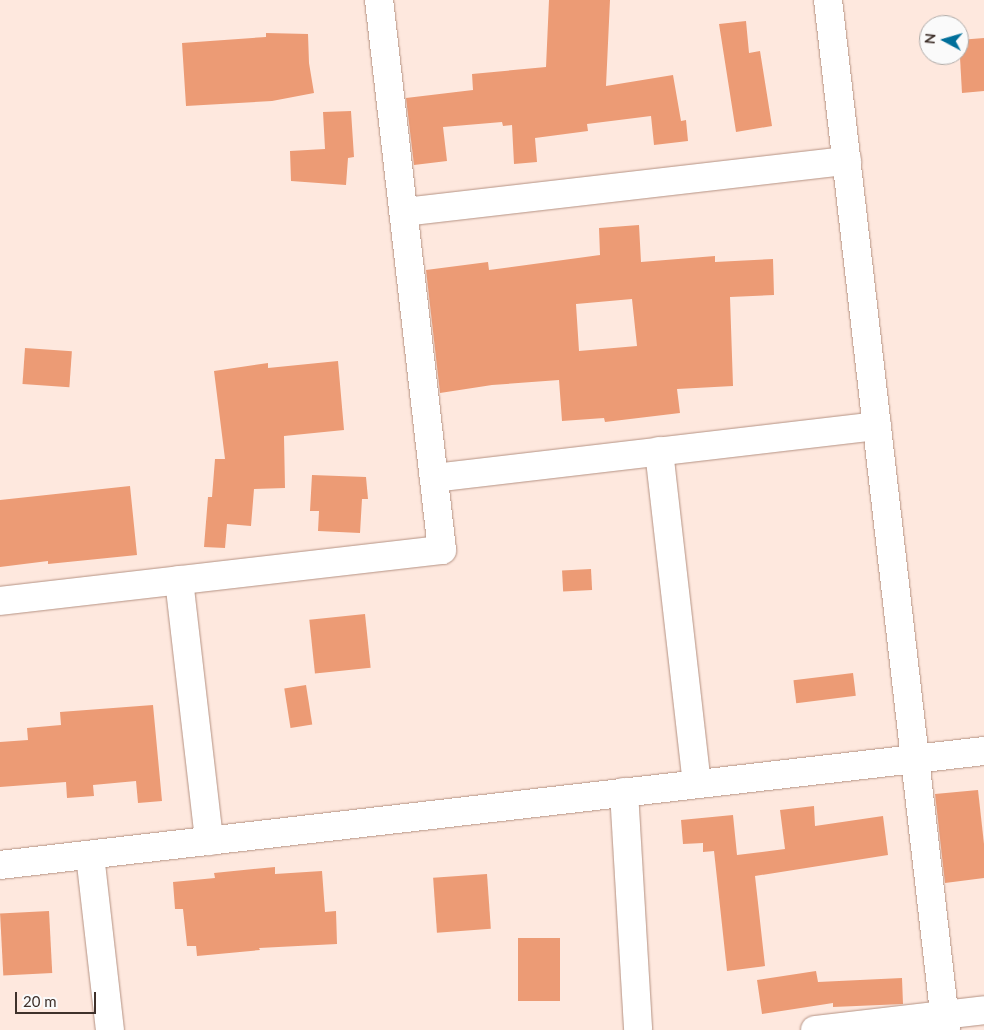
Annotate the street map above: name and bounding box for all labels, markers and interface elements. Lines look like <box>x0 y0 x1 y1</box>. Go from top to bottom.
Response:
north arrow <box>919 15 969 65</box>
text: N <box>921 32 939 45</box>
scale bar <box>18 982 99 1014</box>
text: 20 m <box>23 992 57 1010</box>

